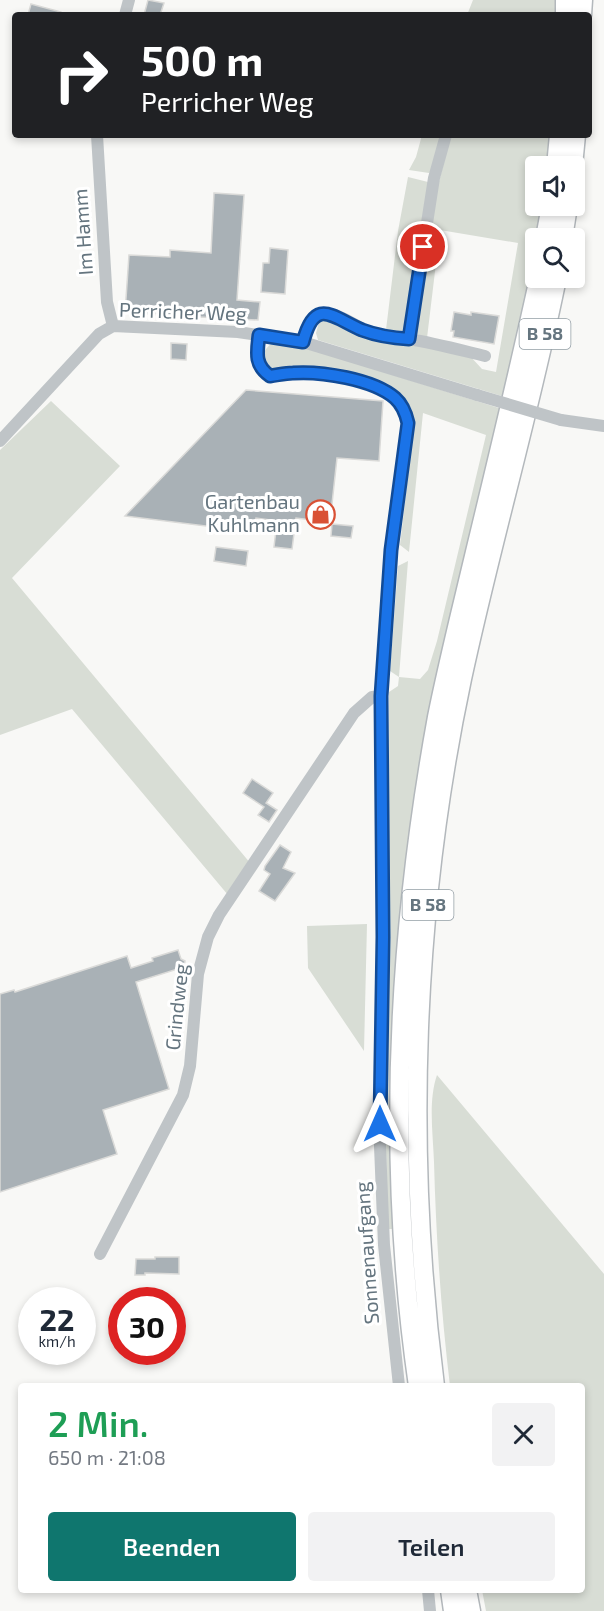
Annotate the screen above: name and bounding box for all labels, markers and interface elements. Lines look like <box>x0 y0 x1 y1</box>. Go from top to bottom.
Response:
text: 500 m <box>141 34 263 84</box>
icon: right <box>42 36 120 114</box>
text: Perricher Weg <box>141 85 314 117</box>
map controls <box>525 156 585 288</box>
button: sound <box>525 156 585 216</box>
street label: Im Hamm <box>67 188 97 276</box>
pin <box>397 221 448 272</box>
button: search <box>525 228 585 288</box>
icon: arrive <box>406 230 439 263</box>
street label: Perricher Weg <box>119 297 247 325</box>
road number: B 58 <box>520 319 570 349</box>
place label: Gartenbau Kuhlmann <box>205 489 300 536</box>
shop icon: Gartenbau Kuhlmann <box>305 498 337 530</box>
road number: B 58 <box>402 890 454 920</box>
street label: Grindweg <box>160 962 192 1051</box>
position arrow <box>348 1092 412 1156</box>
street label: Sonnenaufgang <box>349 1181 383 1325</box>
speed limit sign: 30 <box>108 1287 186 1365</box>
text: 22 <box>40 1301 74 1337</box>
text: km/h <box>38 1332 76 1350</box>
text: 2 Min. <box>48 1401 148 1444</box>
button: close <box>492 1403 555 1466</box>
text: 650 m · 21:08 <box>48 1445 166 1469</box>
button: Beenden <box>48 1512 296 1581</box>
button: Teilen <box>308 1512 555 1581</box>

